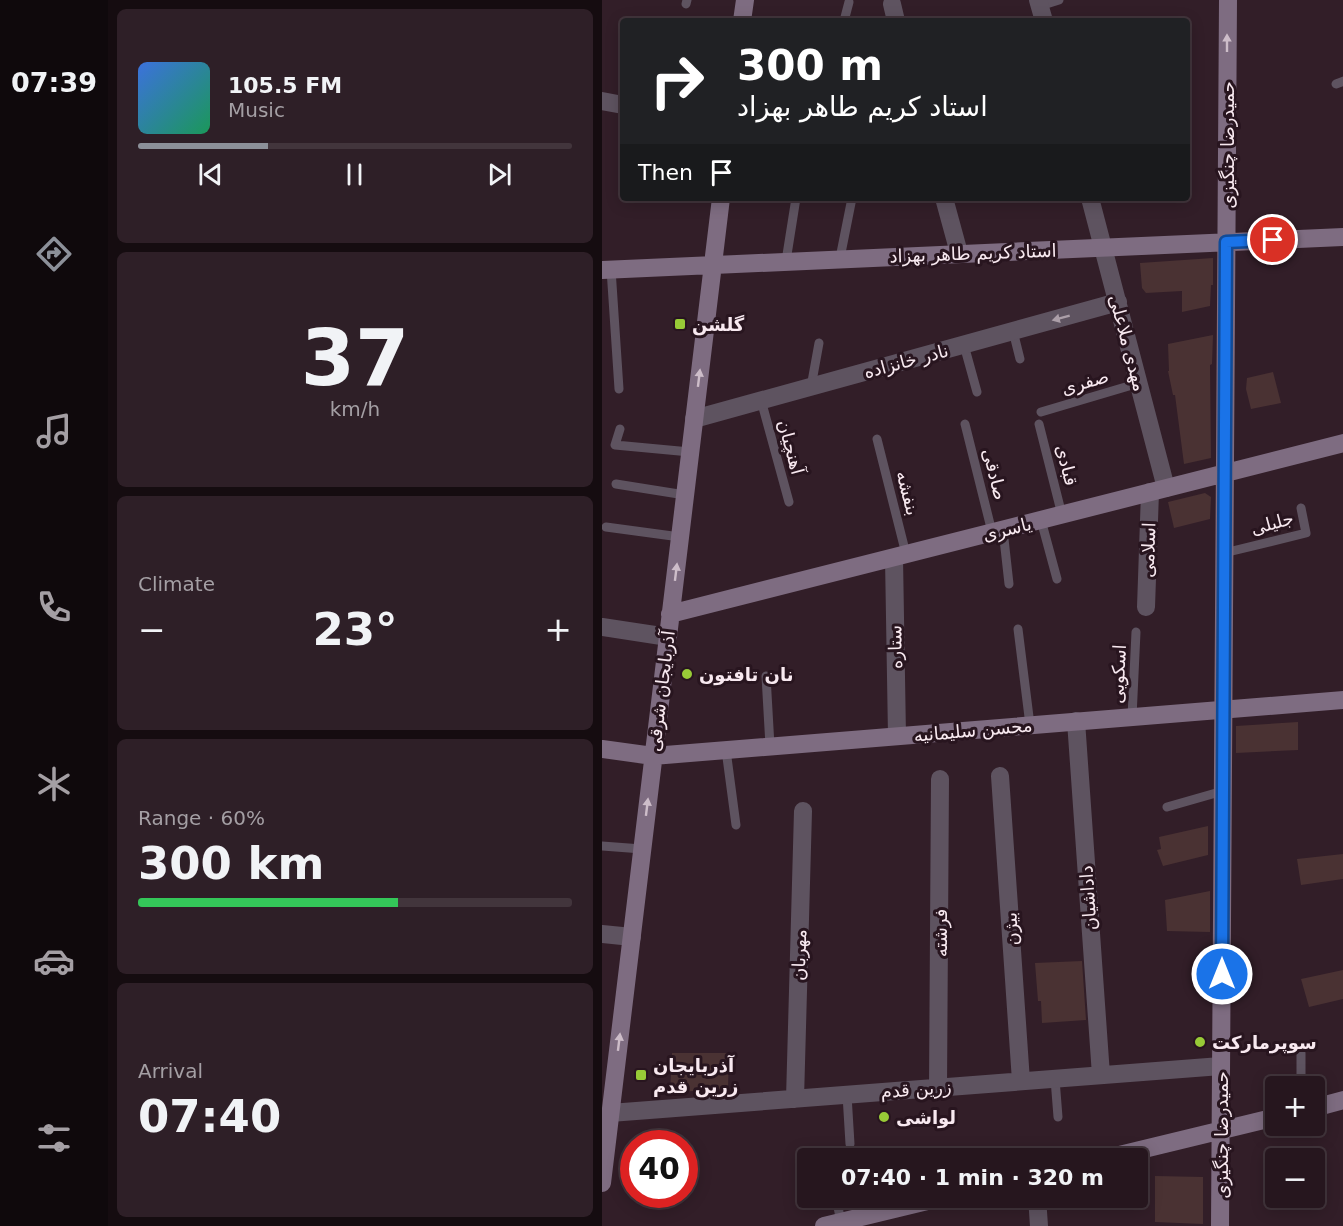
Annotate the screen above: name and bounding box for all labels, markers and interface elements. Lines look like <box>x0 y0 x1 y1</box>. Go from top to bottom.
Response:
one-way arrow <box>1222 34 1232 53</box>
text: 300 m <box>737 41 883 90</box>
icon: right <box>638 42 716 120</box>
text: 07:39 <box>11 67 97 98</box>
text: 105.5 FM <box>228 73 342 98</box>
street label: حمیدرضا چنگیزی <box>1217 81 1239 209</box>
text: استاد کریم طاهر بهزاد <box>737 91 988 122</box>
text: Music <box>228 98 285 122</box>
icon: arrive <box>705 156 738 189</box>
icon: previous <box>194 158 227 191</box>
icon: pause <box>338 158 371 191</box>
icon: next <box>483 158 516 191</box>
text: Then <box>638 160 693 185</box>
pin <box>1247 214 1298 265</box>
icon: arrive <box>1256 223 1289 256</box>
icon: directions <box>33 233 75 275</box>
street label: استاد کریم طاهر بهزاد <box>889 240 1057 267</box>
street label: مهدی ملاعلی <box>1104 292 1151 394</box>
text: 37 <box>301 313 409 403</box>
place label: گلشن <box>692 314 745 336</box>
one-way arrow <box>1052 314 1070 323</box>
marker: گلشن <box>673 317 687 331</box>
street label: نادر خانزاده <box>861 340 951 383</box>
street label: صفری <box>1059 365 1111 400</box>
one-way arrow <box>694 368 704 387</box>
text: km/h <box>330 397 380 421</box>
icon: music <box>33 410 75 452</box>
street label: آهنچیان <box>774 417 810 478</box>
street label: قبادی <box>1052 442 1082 488</box>
street label: صادقی <box>978 446 1012 502</box>
street label: بنفشه <box>892 468 924 518</box>
street label: جلیلی <box>1248 507 1296 539</box>
street label: یاسری <box>980 513 1034 546</box>
street label: اسلامی <box>1137 522 1159 578</box>
one-way arrow <box>671 562 680 581</box>
text: Climate <box>138 572 215 596</box>
icon: phone <box>33 586 75 628</box>
text: 23° <box>312 603 398 656</box>
text: − <box>138 610 166 649</box>
text: + <box>544 610 572 649</box>
street label: ستاره <box>884 625 906 669</box>
street label: آذربایجان شرقی <box>642 628 680 753</box>
street label: اسکویی <box>1106 644 1131 704</box>
place label: نان تافتون <box>699 664 793 686</box>
marker: نان تافتون <box>680 667 694 681</box>
street label: محسن سلیمانیه <box>913 714 1033 747</box>
icon: climate <box>33 763 75 805</box>
one-way arrow <box>643 797 652 816</box>
text: Range · 60% <box>138 806 265 830</box>
text: 300 km <box>138 837 324 890</box>
street label: داداشیان <box>1075 865 1101 931</box>
street label: فرشته <box>930 909 952 957</box>
street label: بیژن <box>999 911 1024 946</box>
street label: مهربان <box>788 929 811 981</box>
icon: car <box>33 940 75 982</box>
position arrow <box>1190 942 1254 1006</box>
place label: سوپرمارکت <box>1212 1032 1317 1054</box>
one-way arrow <box>614 1033 623 1052</box>
marker: سوپرمارکت <box>1193 1035 1207 1049</box>
place label: آذربایجان زرین قدم <box>653 1054 738 1098</box>
text: Arrival <box>138 1059 203 1083</box>
marker: آذربایجان زرین قدم <box>634 1068 648 1082</box>
street label: حمیدرضا چنگیزی <box>1211 1071 1233 1199</box>
street label: زرین قدم <box>880 1076 952 1103</box>
map controls <box>1265 1076 1325 1208</box>
button: + <box>1265 1076 1325 1136</box>
text: 07:40 <box>138 1090 281 1143</box>
place label: لواشی <box>896 1107 956 1129</box>
marker: لواشی <box>877 1110 891 1124</box>
icon: filters <box>33 1117 75 1159</box>
speed limit sign: 40 <box>620 1130 698 1208</box>
button: − <box>1265 1148 1325 1208</box>
text: 07:40 · 1 min · 320 m <box>841 1165 1104 1190</box>

